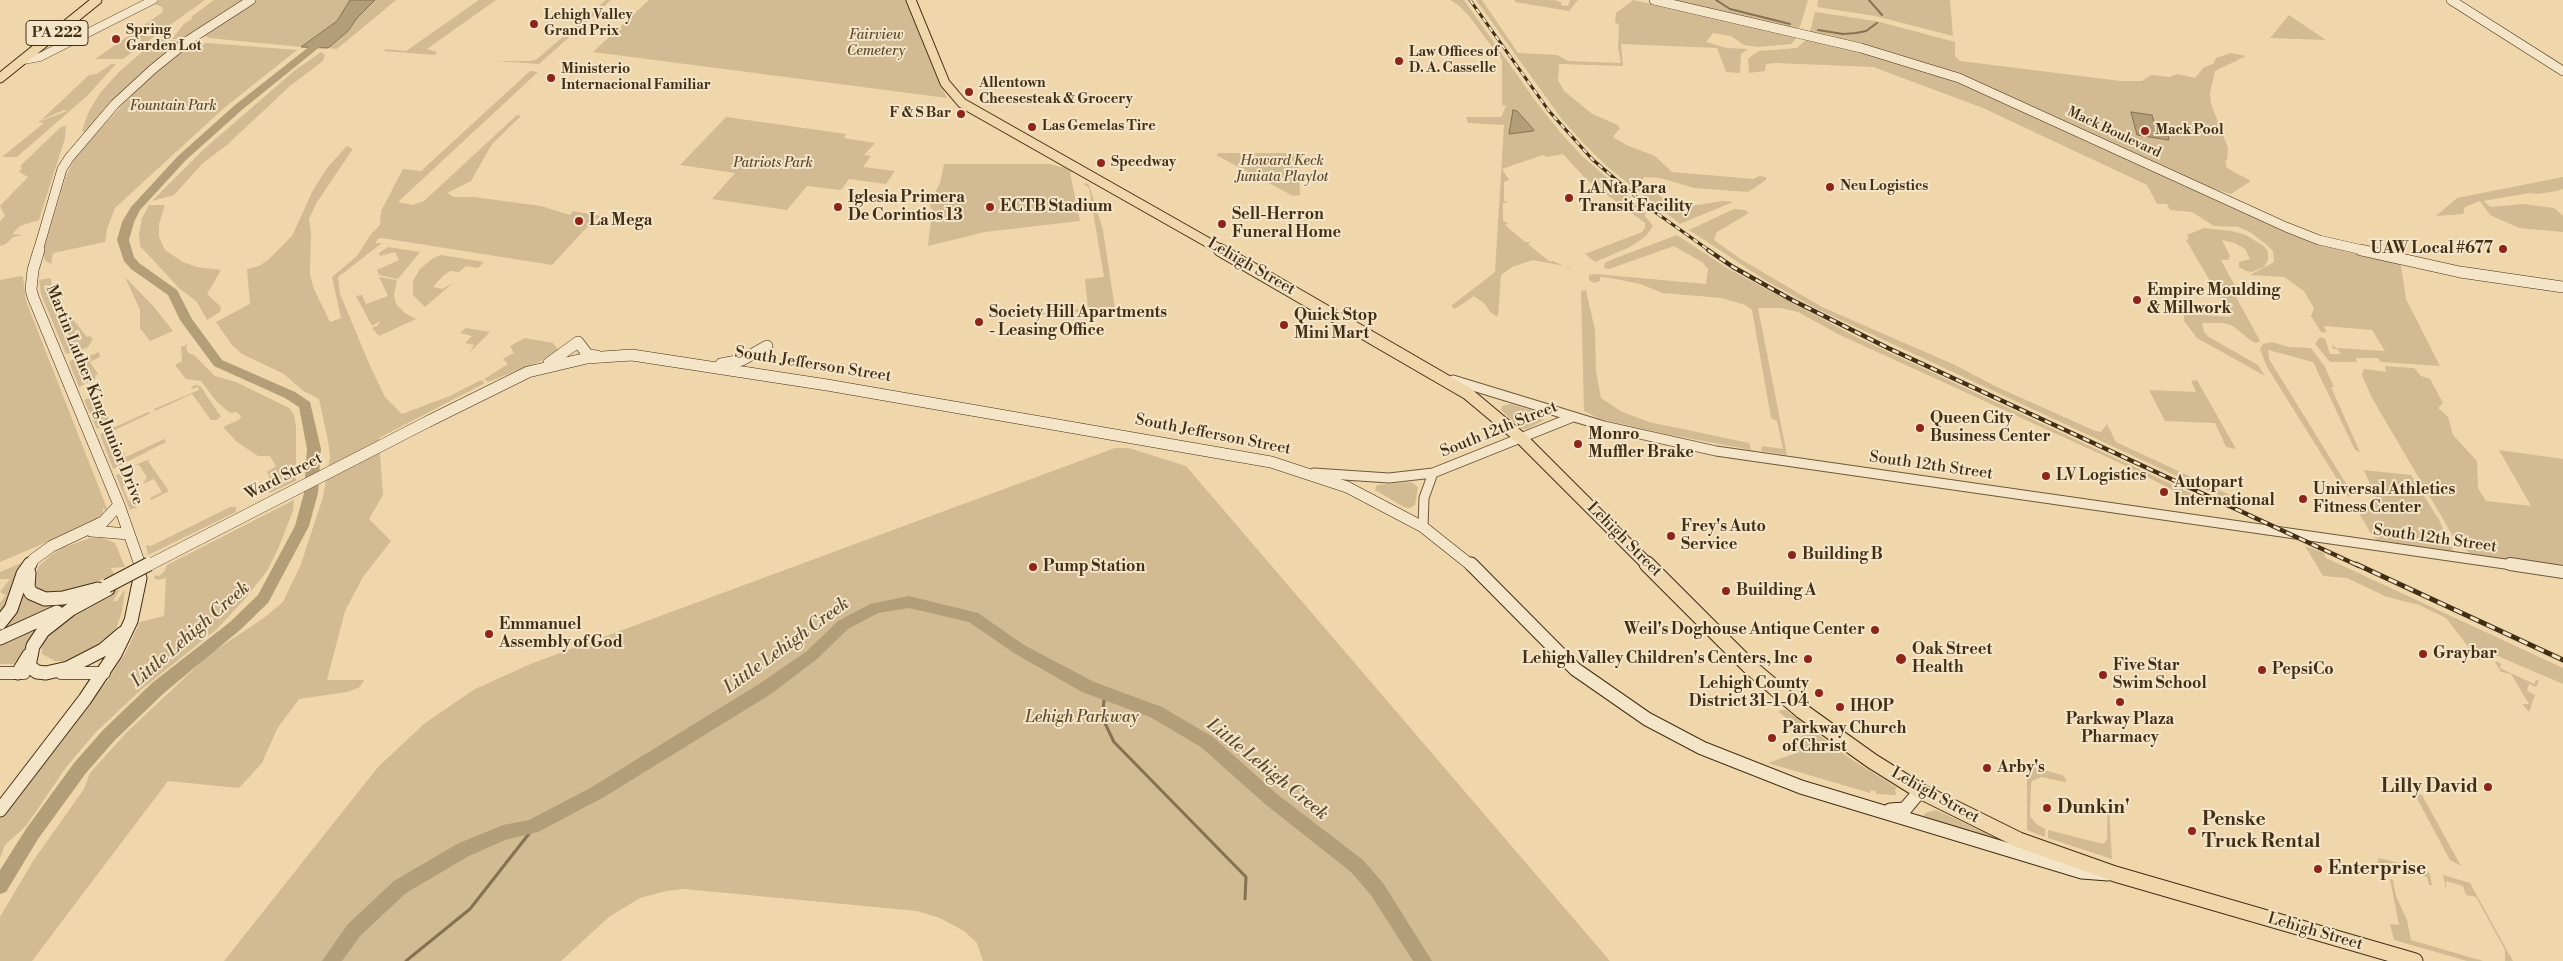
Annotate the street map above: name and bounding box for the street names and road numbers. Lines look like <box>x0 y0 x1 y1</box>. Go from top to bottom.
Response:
road number: PA 222 <box>26 20 88 46</box>
street label: Mack Boulevard <box>2064 104 2164 162</box>
street label: Lehigh Street <box>1204 234 1298 300</box>
street label: Martin Luther King Junior Drive <box>41 282 147 508</box>
street label: South Jefferson Street <box>733 343 893 387</box>
street label: South 12th Street <box>1438 398 1560 462</box>
street label: South Jefferson Street <box>1134 410 1292 460</box>
street label: South 12th Street <box>1868 448 1994 484</box>
street label: Ward Street <box>242 449 326 505</box>
street label: Lehigh Street <box>1583 499 1665 581</box>
street label: South 12th Street <box>2372 521 2498 557</box>
street label: Lehigh Street <box>1887 764 1983 828</box>
street label: Lehigh Street <box>2265 909 2365 955</box>

